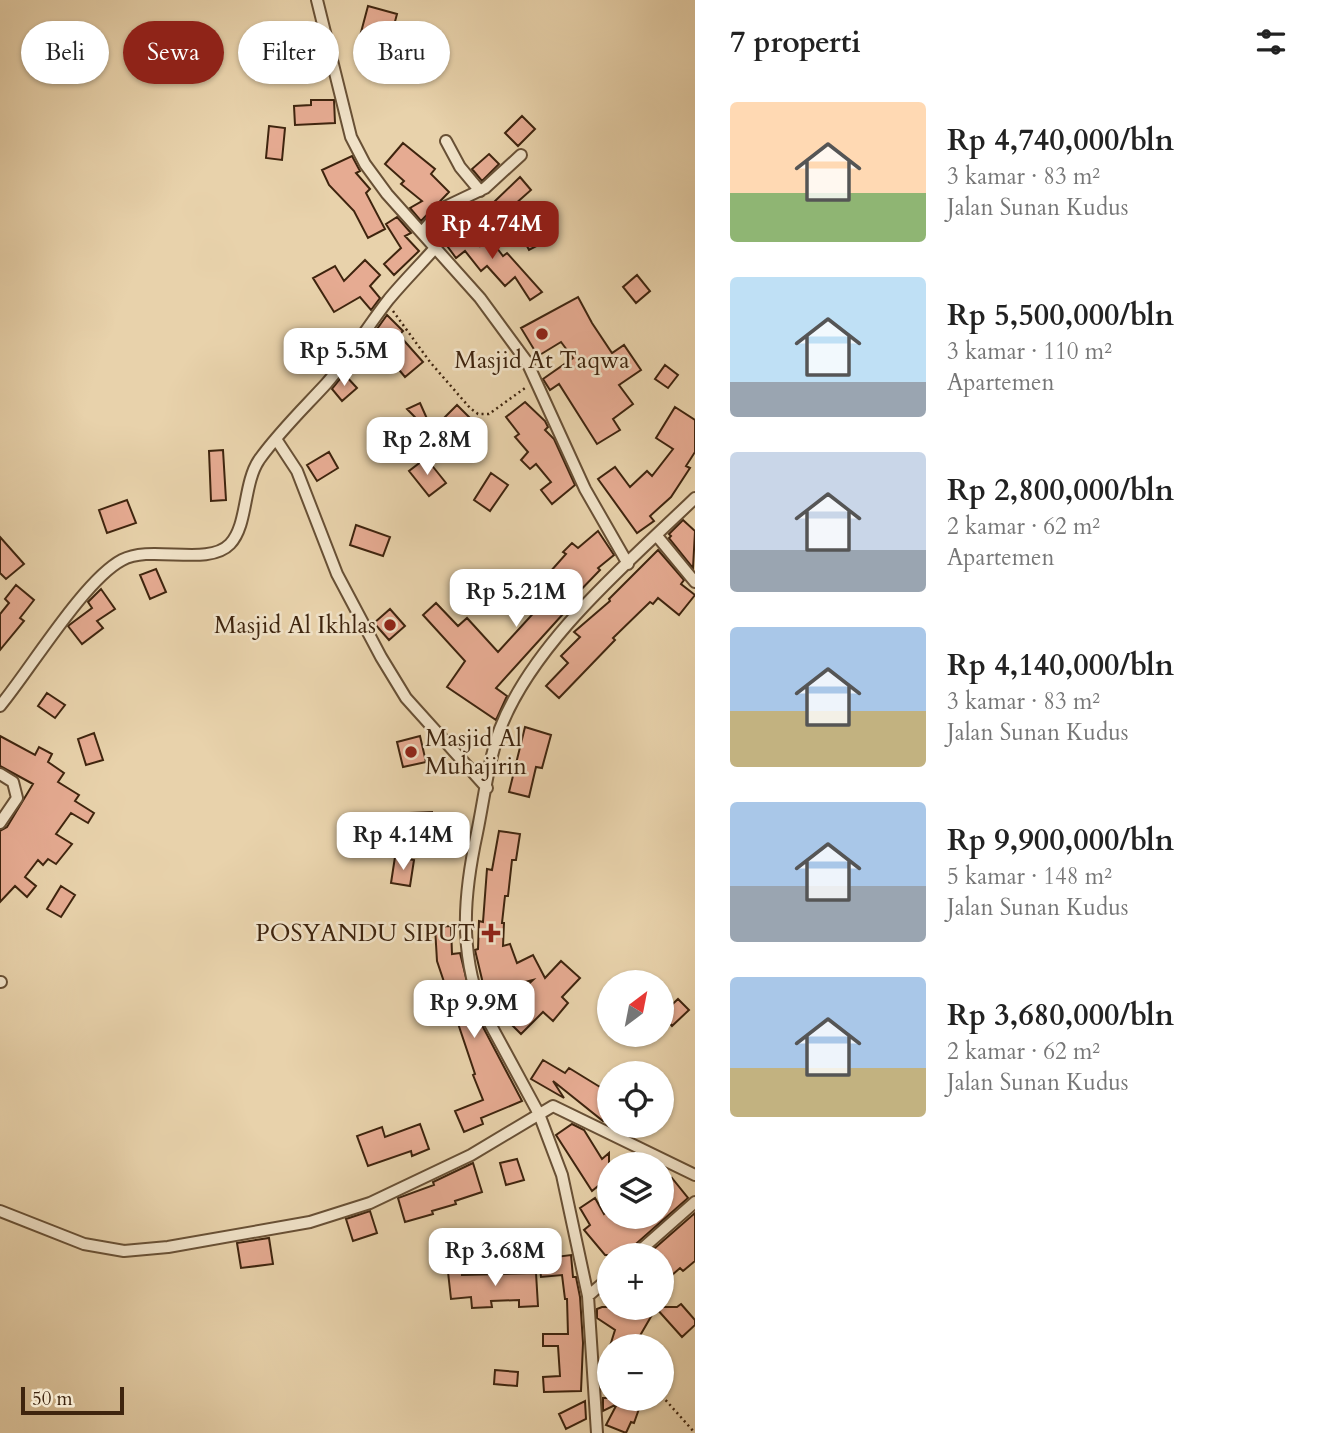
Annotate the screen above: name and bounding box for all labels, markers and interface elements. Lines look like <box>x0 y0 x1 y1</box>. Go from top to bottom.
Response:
chip: Beli <box>21 21 109 84</box>
chip: Sewa <box>123 21 224 84</box>
chip: Filter <box>238 21 339 84</box>
chip: Baru <box>353 21 450 84</box>
text: 7 properti <box>730 22 861 63</box>
icon: filters <box>1252 23 1290 61</box>
text: Rp 4,740,000/bln <box>947 120 1174 161</box>
icon: home <box>786 130 870 214</box>
text: 3 kamar · 83 m² <box>947 161 1100 192</box>
text: Jalan Sunan Kudus <box>947 192 1128 223</box>
pin: Rp 4.74M <box>420 202 564 261</box>
text: Rp 4.74M <box>442 208 542 239</box>
text: Rp 5,500,000/bln <box>947 295 1174 336</box>
icon: home <box>786 305 870 389</box>
marker: Masjid At Taqwa <box>534 326 550 342</box>
pin: Rp 5.5M <box>279 328 409 388</box>
text: Rp 5.5M <box>300 335 388 366</box>
text: 3 kamar · 110 m² <box>947 336 1112 367</box>
place label: Masjid At Taqwa <box>454 344 630 377</box>
text: Apartemen <box>947 367 1055 398</box>
pin: Rp 2.8M <box>362 418 492 477</box>
text: Rp 2.8M <box>383 424 471 455</box>
text: Rp 2,800,000/bln <box>947 470 1174 511</box>
icon: home <box>786 480 870 564</box>
text: 2 kamar · 62 m² <box>947 511 1100 542</box>
text: Apartemen <box>947 542 1055 573</box>
pin: Rp 5.21M <box>444 570 588 629</box>
text: Rp 5.21M <box>466 576 566 607</box>
place label: Masjid Al Ikhlas <box>214 609 376 642</box>
marker: Masjid Al Ikhlas <box>382 617 398 633</box>
text: Rp 4,140,000/bln <box>947 645 1174 686</box>
icon: home <box>786 655 870 739</box>
text: 3 kamar · 83 m² <box>947 686 1100 717</box>
text: Jalan Sunan Kudus <box>947 717 1128 748</box>
place label: Masjid Al Muhajirin <box>425 722 527 783</box>
marker: Masjid Al Muhajirin <box>403 744 419 760</box>
pin: Rp 4.14M <box>331 812 475 872</box>
text: Rp 4.14M <box>353 819 453 850</box>
text: Rp 9,900,000/bln <box>947 820 1174 861</box>
icon: home <box>786 830 870 914</box>
text: 5 kamar · 148 m² <box>947 861 1112 892</box>
text: Jalan Sunan Kudus <box>947 892 1128 923</box>
place label: POSYANDU SIPUT <box>255 917 475 950</box>
marker: POSYANDU SIPUT <box>481 923 501 943</box>
north arrow <box>597 970 674 1046</box>
map controls <box>597 970 674 1411</box>
pin: Rp 9.9M <box>409 981 539 1040</box>
text: Rp 9.9M <box>430 987 518 1018</box>
text: Rp 3,680,000/bln <box>947 995 1174 1036</box>
icon: home <box>786 1005 870 1089</box>
text: 2 kamar · 62 m² <box>947 1036 1100 1067</box>
button: locate <box>597 1061 674 1138</box>
text: Jalan Sunan Kudus <box>947 1067 1128 1098</box>
button: layers <box>597 1152 674 1229</box>
pin: Rp 3.68M <box>423 1228 567 1288</box>
text: Rp 3.68M <box>445 1235 545 1266</box>
button: + <box>597 1243 674 1320</box>
button: − <box>597 1334 674 1411</box>
scale bar <box>21 1384 124 1416</box>
text: 50 m <box>32 1386 73 1412</box>

